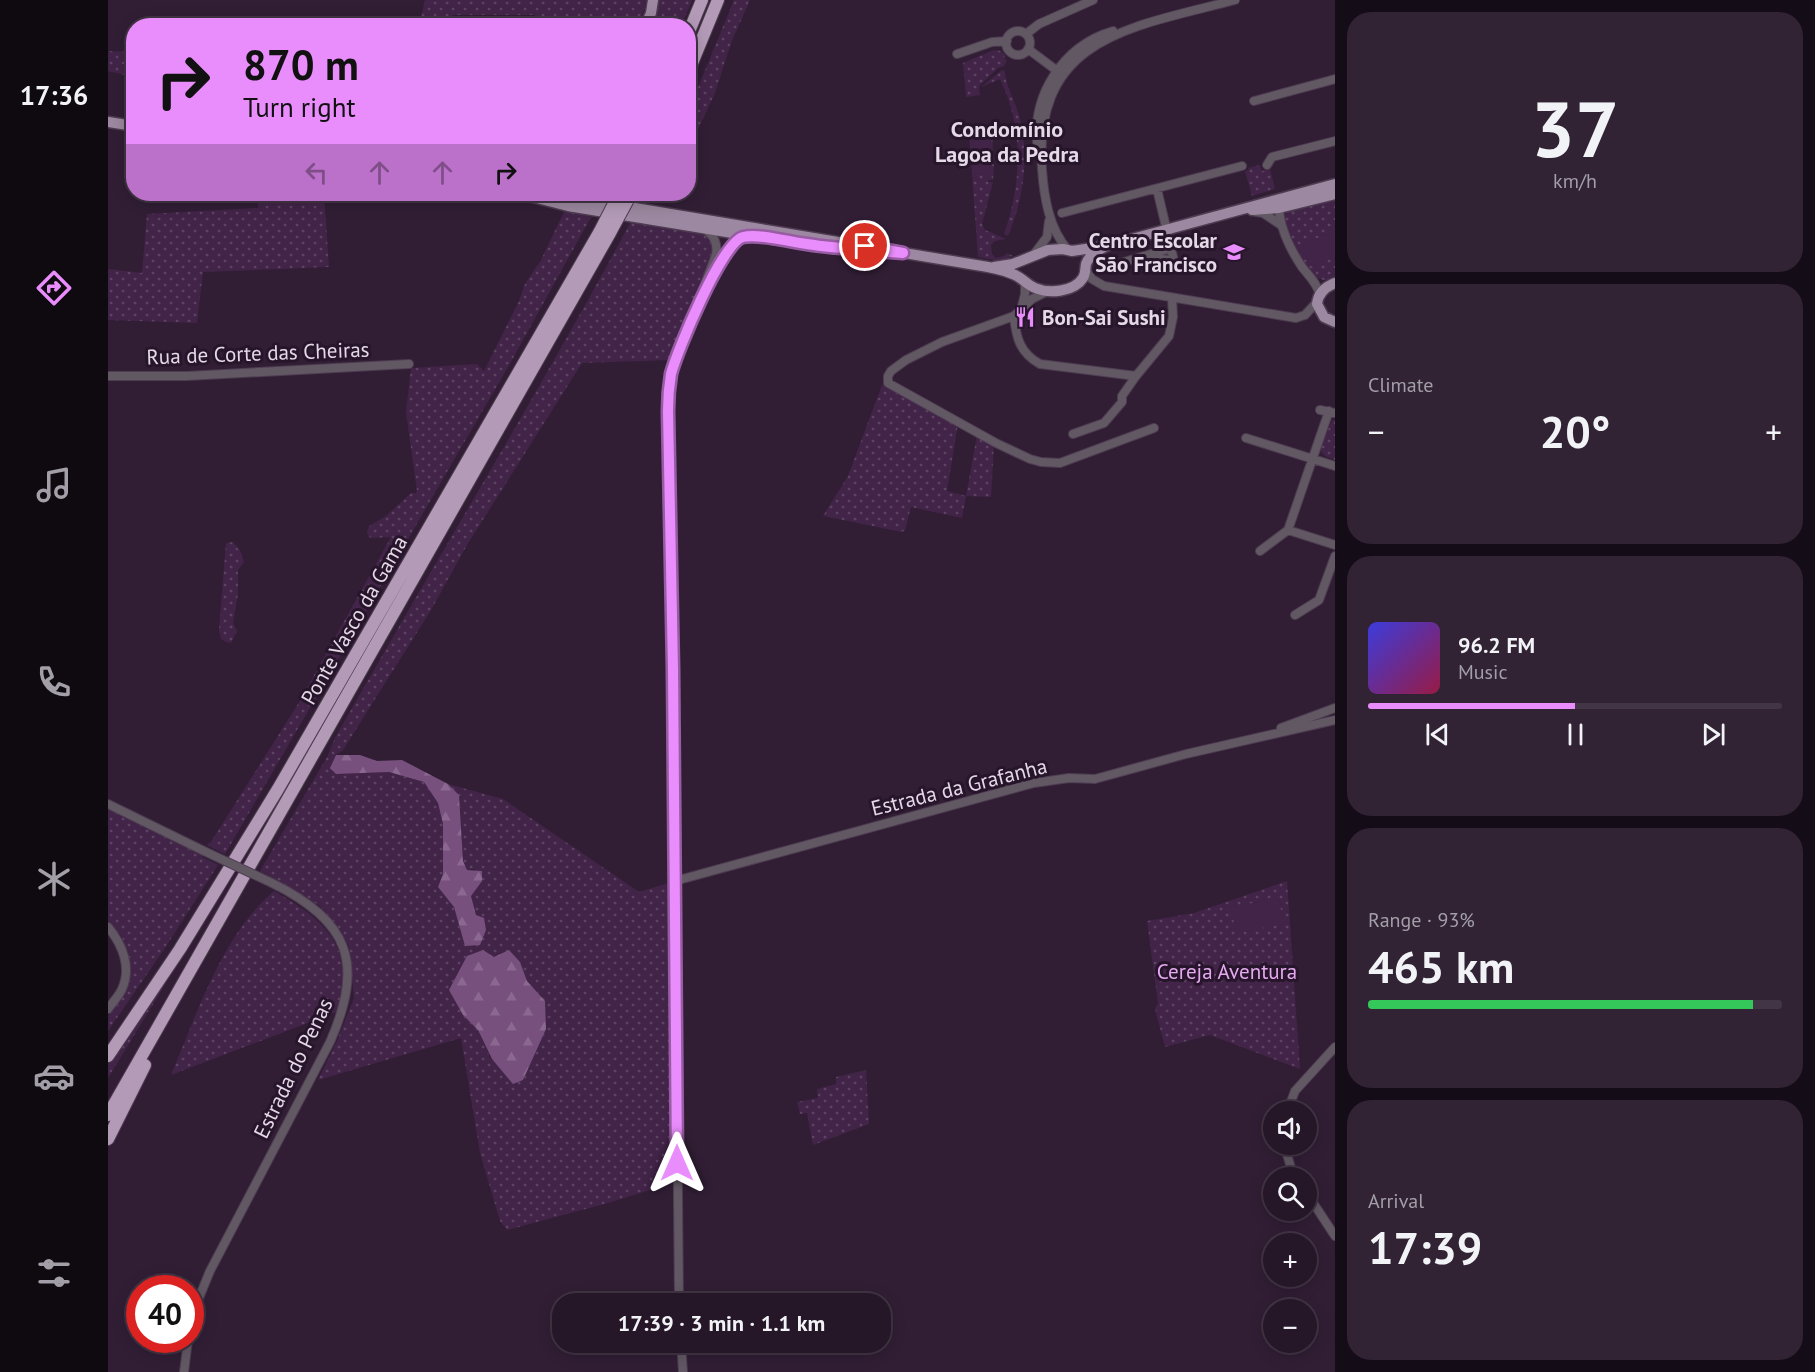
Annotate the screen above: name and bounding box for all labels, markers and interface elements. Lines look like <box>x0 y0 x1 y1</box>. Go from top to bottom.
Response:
text: 870 m <box>243 37 359 92</box>
icon: right <box>144 42 222 120</box>
text: 17:36 <box>20 78 88 112</box>
text: 37 <box>1531 78 1619 179</box>
text: Turn right <box>243 90 356 124</box>
district label: Condomínio Lagoa da Pedra <box>935 115 1079 168</box>
icon: left <box>300 156 333 189</box>
icon: ahead <box>363 156 396 189</box>
icon: ahead <box>426 156 459 189</box>
icon: right <box>489 156 522 189</box>
text: km/h <box>1553 168 1597 194</box>
pin <box>839 220 890 271</box>
place label: Centro Escolar São Francisco <box>1089 227 1218 278</box>
icon: arrive <box>848 229 881 262</box>
school or university icon: Centro Escolar São Francisco <box>1222 240 1246 264</box>
icon: directions <box>33 267 75 309</box>
place label: Bon-Sai Sushi <box>1042 304 1166 331</box>
restaurant icon: Bon-Sai Sushi <box>1013 305 1037 329</box>
street label: Rua de Corte das Cheiras <box>146 336 370 370</box>
text: Climate <box>1368 372 1434 398</box>
text: 20° <box>1540 402 1610 460</box>
text: − <box>1368 410 1385 453</box>
text: + <box>1765 410 1782 453</box>
icon: music <box>33 464 75 506</box>
street label: Ponte Vasco da Gama <box>295 531 413 709</box>
text: 96.2 FM <box>1458 631 1535 659</box>
text: Music <box>1458 659 1507 685</box>
icon: phone <box>33 661 75 703</box>
icon: previous <box>1421 718 1454 751</box>
icon: pause <box>1559 718 1592 751</box>
icon: next <box>1697 718 1730 751</box>
street label: Estrada da Grafanha <box>868 752 1050 822</box>
icon: climate <box>33 858 75 900</box>
text: Range · 93% <box>1368 907 1475 933</box>
text: 465 km <box>1368 937 1514 995</box>
park label: Cereja Aventura <box>1157 958 1297 985</box>
street label: Estrada do Penas <box>247 993 339 1143</box>
icon: car <box>33 1055 75 1097</box>
map controls <box>1263 1101 1317 1353</box>
button: sound <box>1263 1101 1317 1155</box>
position arrow <box>645 1131 709 1195</box>
button: search <box>1263 1167 1317 1221</box>
text: Arrival <box>1368 1188 1424 1214</box>
text: 17:39 <box>1368 1218 1482 1276</box>
button: + <box>1263 1233 1317 1287</box>
icon: filters <box>33 1252 75 1294</box>
speed limit sign: 40 <box>126 1275 204 1353</box>
button: − <box>1263 1299 1317 1353</box>
text: 17:39 · 3 min · 1.1 km <box>618 1309 825 1337</box>

